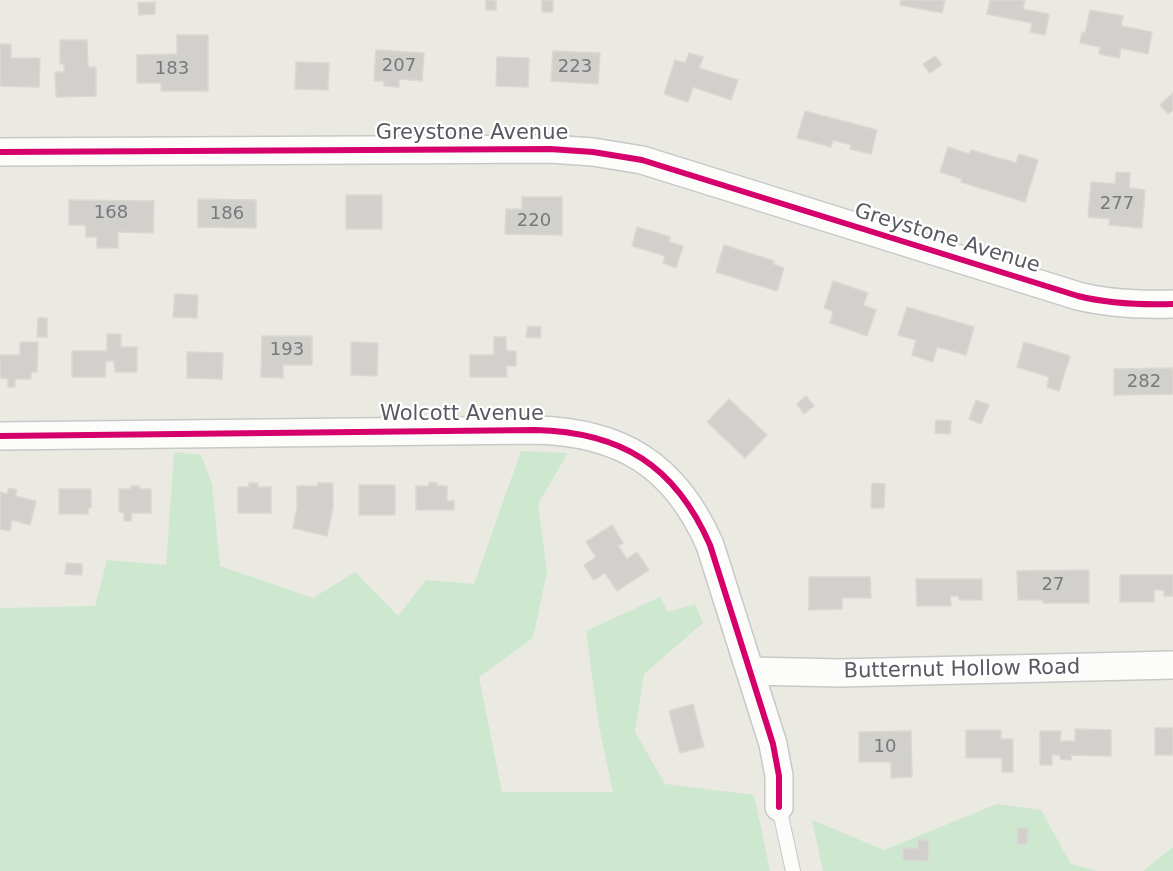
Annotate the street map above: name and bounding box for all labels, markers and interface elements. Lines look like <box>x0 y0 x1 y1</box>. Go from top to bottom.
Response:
house number: 207 <box>382 55 416 77</box>
house number: 223 <box>558 56 592 78</box>
house number: 183 <box>155 58 189 80</box>
street label: Greystone Avenue <box>376 121 568 147</box>
house number: 277 <box>1100 193 1134 215</box>
street label: Greystone Avenue <box>851 199 1043 279</box>
house number: 168 <box>94 202 128 224</box>
house number: 186 <box>210 203 244 225</box>
house number: 220 <box>517 210 551 232</box>
house number: 193 <box>270 339 304 361</box>
house number: 282 <box>1127 371 1161 393</box>
street label: Wolcott Avenue <box>380 402 544 428</box>
house number: 27 <box>1042 574 1064 596</box>
street label: Butternut Hollow Road <box>843 655 1081 685</box>
house number: 10 <box>874 736 896 758</box>

